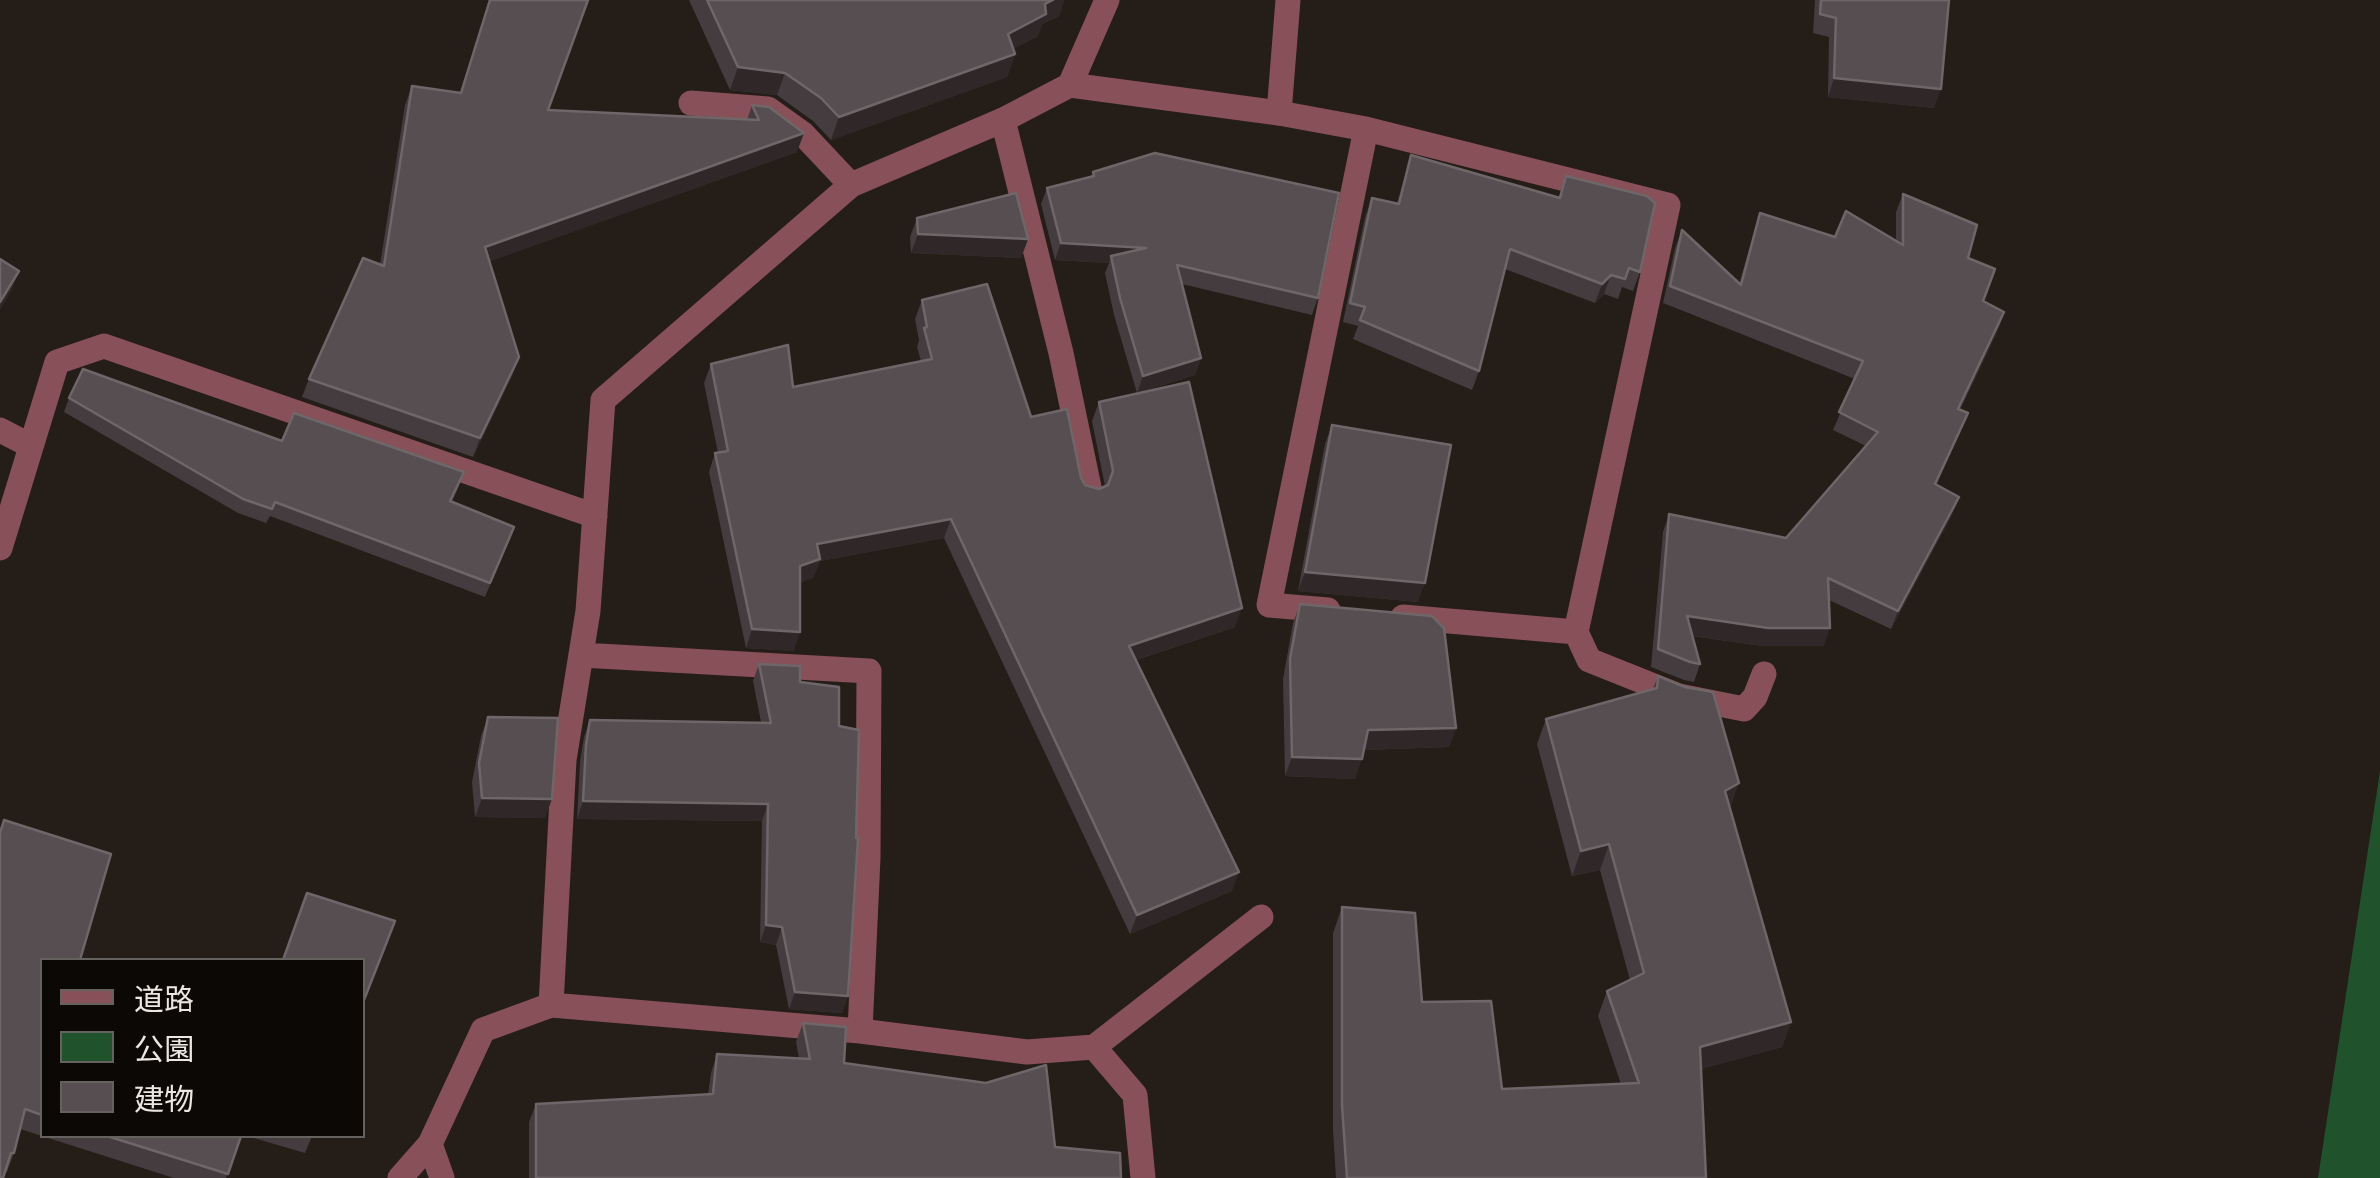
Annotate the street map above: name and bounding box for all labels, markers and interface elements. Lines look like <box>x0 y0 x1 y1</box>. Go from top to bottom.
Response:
legend <box>40 958 365 1138</box>
text: 道路 <box>134 983 194 1019</box>
text: 公園 <box>134 1033 194 1069</box>
text: 建物 <box>134 1083 194 1119</box>

